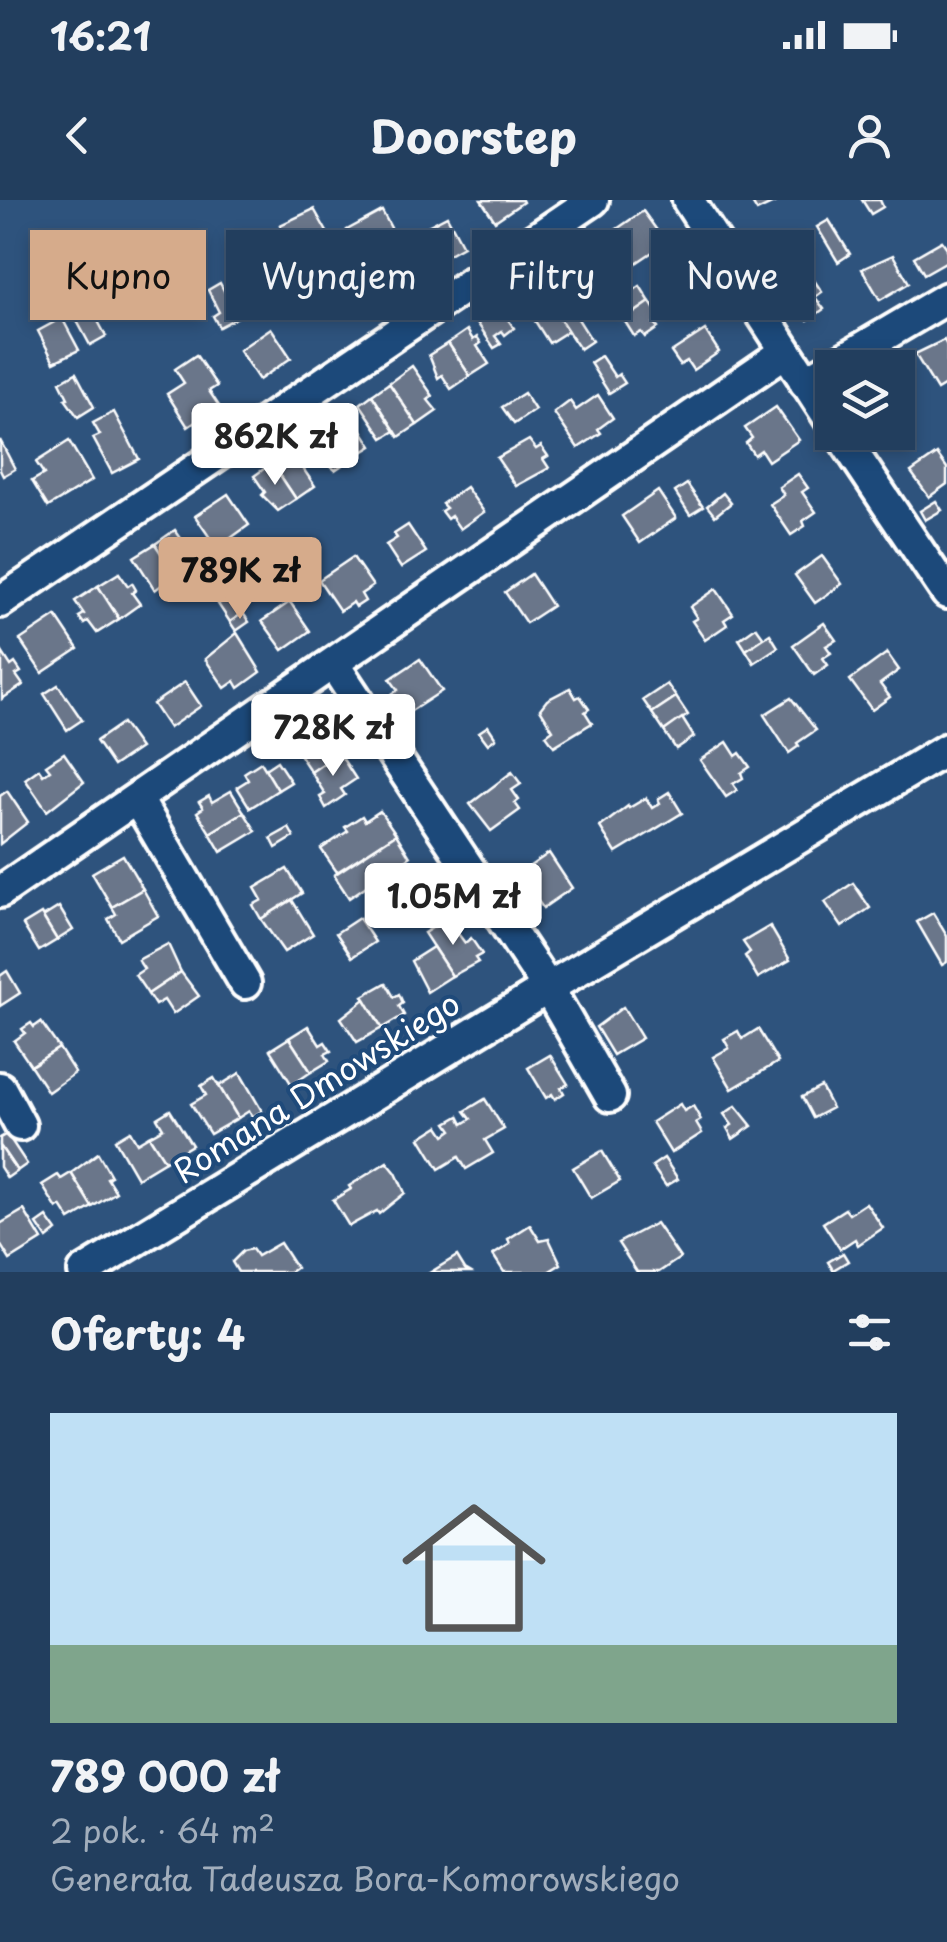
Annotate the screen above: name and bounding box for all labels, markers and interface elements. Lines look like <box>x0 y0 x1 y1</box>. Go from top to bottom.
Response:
text: 16:21 <box>50 7 151 64</box>
text: Doorstep <box>370 101 577 169</box>
icon: back <box>50 108 105 163</box>
icon: person <box>842 108 897 163</box>
chip: Kupno <box>30 230 206 320</box>
chip: Wynajem <box>226 230 452 320</box>
chip: Filtry <box>472 230 631 320</box>
chip: Nowe <box>651 230 814 320</box>
map controls <box>815 350 915 450</box>
button: layers <box>815 350 915 450</box>
pin: 862K zł <box>183 403 367 488</box>
text: 862K zł <box>214 411 336 459</box>
pin: 789K zł <box>148 537 332 622</box>
text: 789K zł <box>181 545 299 593</box>
pin: 728K zł <box>241 694 425 779</box>
text: 728K zł <box>273 702 393 750</box>
pin: 1.05M zł <box>350 863 556 948</box>
text: 1.05M zł <box>387 871 519 919</box>
street label: Romana Dmowskiego <box>163 979 469 1194</box>
text: Oferty: 4 <box>50 1301 245 1364</box>
icon: filters <box>842 1305 897 1360</box>
icon: home <box>384 1478 564 1658</box>
text: 789 000 zł <box>50 1743 278 1806</box>
text: 2 pok. · 64 m² <box>50 1806 275 1854</box>
text: Generała Tadeusza Bora-Komorowskiego <box>50 1854 680 1902</box>

